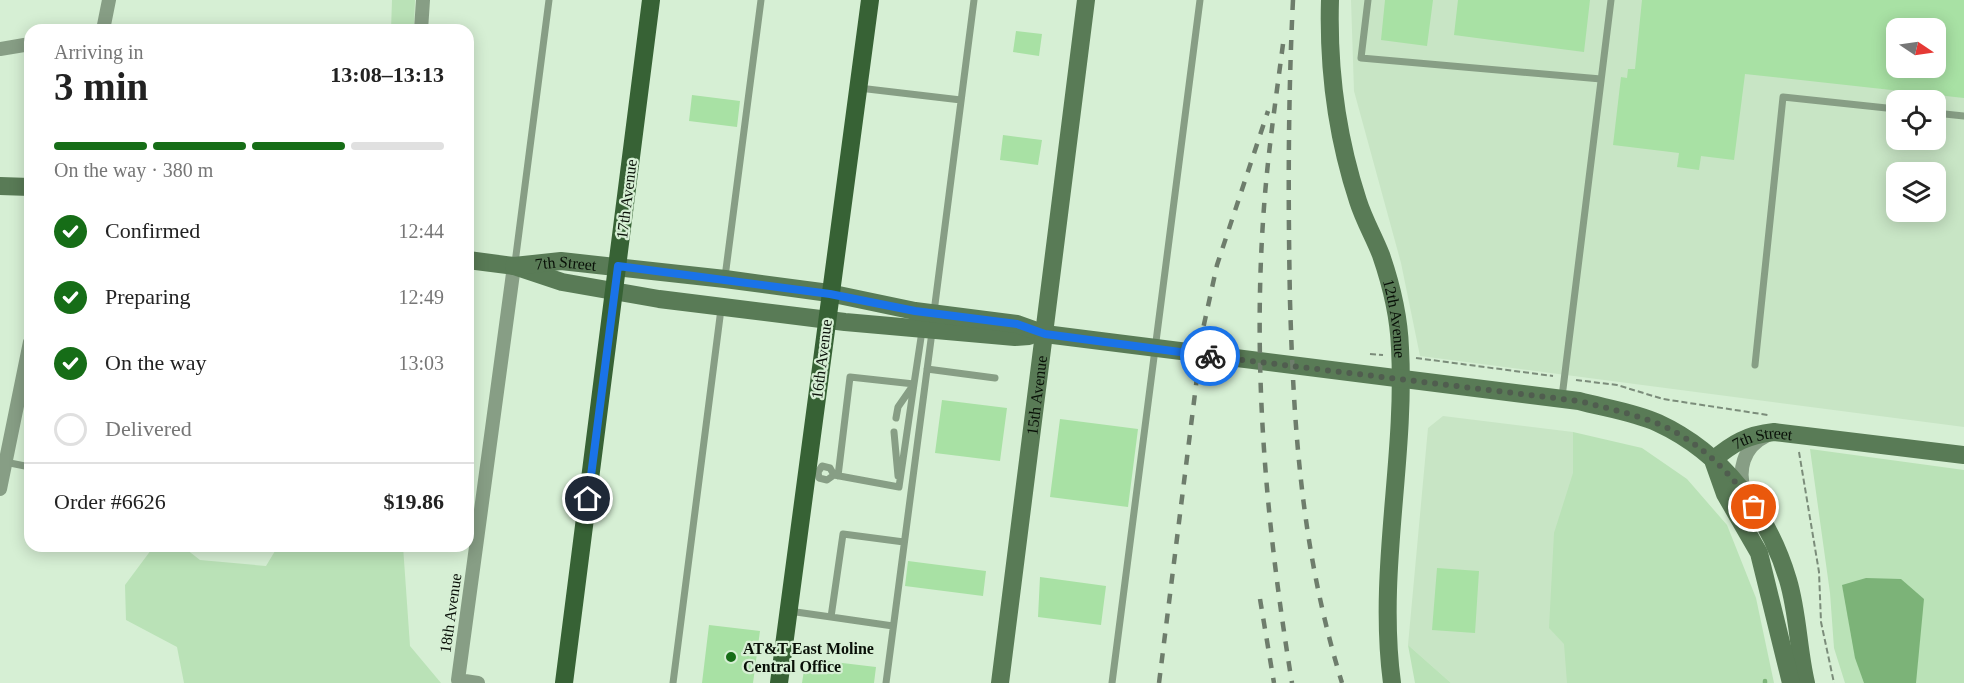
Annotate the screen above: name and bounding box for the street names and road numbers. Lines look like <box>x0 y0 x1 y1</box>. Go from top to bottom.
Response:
street label: 17th Avenue <box>613 158 640 240</box>
street label: 7th Street <box>534 253 598 274</box>
street label: 12th Avenue <box>1380 277 1408 359</box>
street label: 16th Avenue <box>808 318 835 400</box>
street label: 15th Avenue <box>1023 355 1050 436</box>
street label: 7th Street <box>1729 424 1794 453</box>
street label: 18th Avenue <box>437 572 464 654</box>

